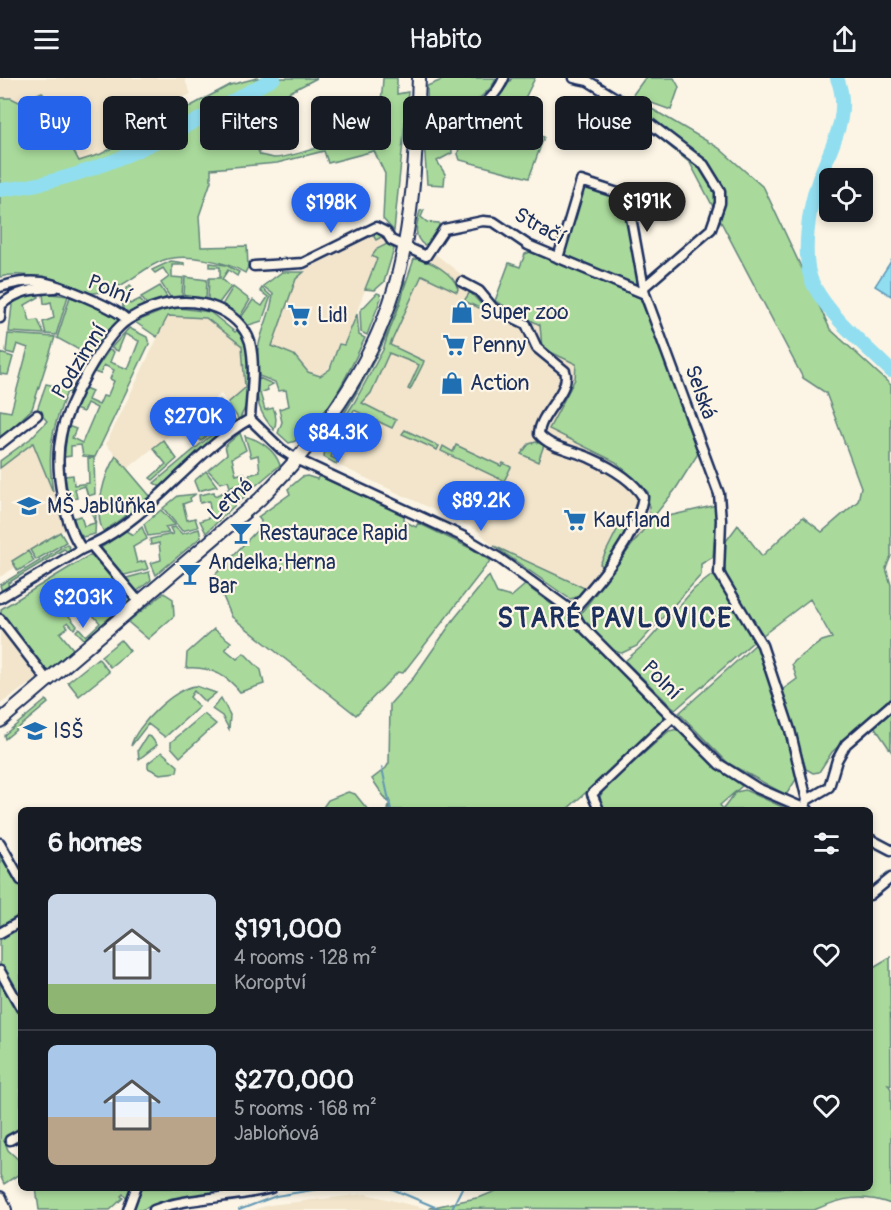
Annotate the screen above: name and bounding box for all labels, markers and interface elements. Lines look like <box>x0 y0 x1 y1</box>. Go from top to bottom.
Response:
icon: menu <box>30 23 63 56</box>
text: Habito <box>409 23 482 56</box>
icon: share <box>828 23 861 56</box>
chip: Buy <box>18 96 91 150</box>
chip: Rent <box>103 96 188 150</box>
chip: Filters <box>200 96 299 150</box>
chip: New <box>311 96 391 150</box>
chip: Apartment <box>403 96 543 150</box>
chip: House <box>555 96 652 150</box>
map controls <box>819 168 873 222</box>
button: locate <box>819 168 873 222</box>
pin: $191K <box>605 182 689 233</box>
pin: $198K <box>289 183 373 234</box>
text: $191K <box>623 189 671 214</box>
text: $198K <box>305 190 357 215</box>
street label: Stračí <box>509 201 570 252</box>
street label: Polní <box>84 268 136 311</box>
shop icon: Super zoo <box>449 299 475 325</box>
place label: Super zoo <box>480 299 569 326</box>
supermarket icon: Lidl <box>286 302 312 328</box>
place label: Lidl <box>317 302 348 329</box>
street label: Podzimní <box>46 318 113 404</box>
supermarket icon: Penny <box>441 332 467 358</box>
place label: Penny <box>472 332 526 359</box>
street label: Selská <box>678 361 723 423</box>
shop icon: Action <box>439 370 465 396</box>
place label: Action <box>470 370 529 397</box>
pin: $270K <box>151 397 235 448</box>
text: $270K <box>164 404 222 429</box>
pin: $84.3K <box>289 413 387 464</box>
text: $84.3K <box>308 420 368 445</box>
street label: Letná <box>202 472 259 527</box>
pin: $89.2K <box>432 481 530 532</box>
text: $89.2K <box>452 488 510 513</box>
place label: MŠ Jablůňka <box>47 492 156 520</box>
school or university icon: MŠ Jablůňka <box>16 493 42 519</box>
supermarket icon: Kaufland <box>562 507 588 533</box>
place label: Kaufland <box>593 507 670 534</box>
bar icon: Restaurace Rapid <box>228 520 254 546</box>
place label: Restaurace Rapid <box>259 520 408 547</box>
place label: Andelka;Herna Bar <box>208 549 336 600</box>
bar icon: Andelka;Herna Bar <box>177 561 203 587</box>
pin: $203K <box>41 578 125 629</box>
text: $203K <box>54 585 112 610</box>
district label: STARÉ PAVLOVICE <box>497 601 733 635</box>
street label: Polní <box>636 655 687 706</box>
place label: ISŠ <box>53 717 84 745</box>
school or university icon: ISŠ <box>22 718 48 744</box>
text: 6 homes <box>48 827 142 859</box>
icon: filters <box>810 827 843 860</box>
text: $191,000 <box>234 913 342 945</box>
icon: home <box>96 918 168 990</box>
icon: heart <box>810 938 843 971</box>
text: 4 rooms · 128 m² <box>234 945 377 970</box>
text: Koroptví <box>234 970 307 995</box>
text: $270,000 <box>234 1064 354 1096</box>
icon: home <box>96 1069 168 1141</box>
icon: heart <box>810 1089 843 1122</box>
text: 5 rooms · 168 m² <box>234 1096 377 1121</box>
text: Jabloňová <box>234 1121 319 1146</box>

